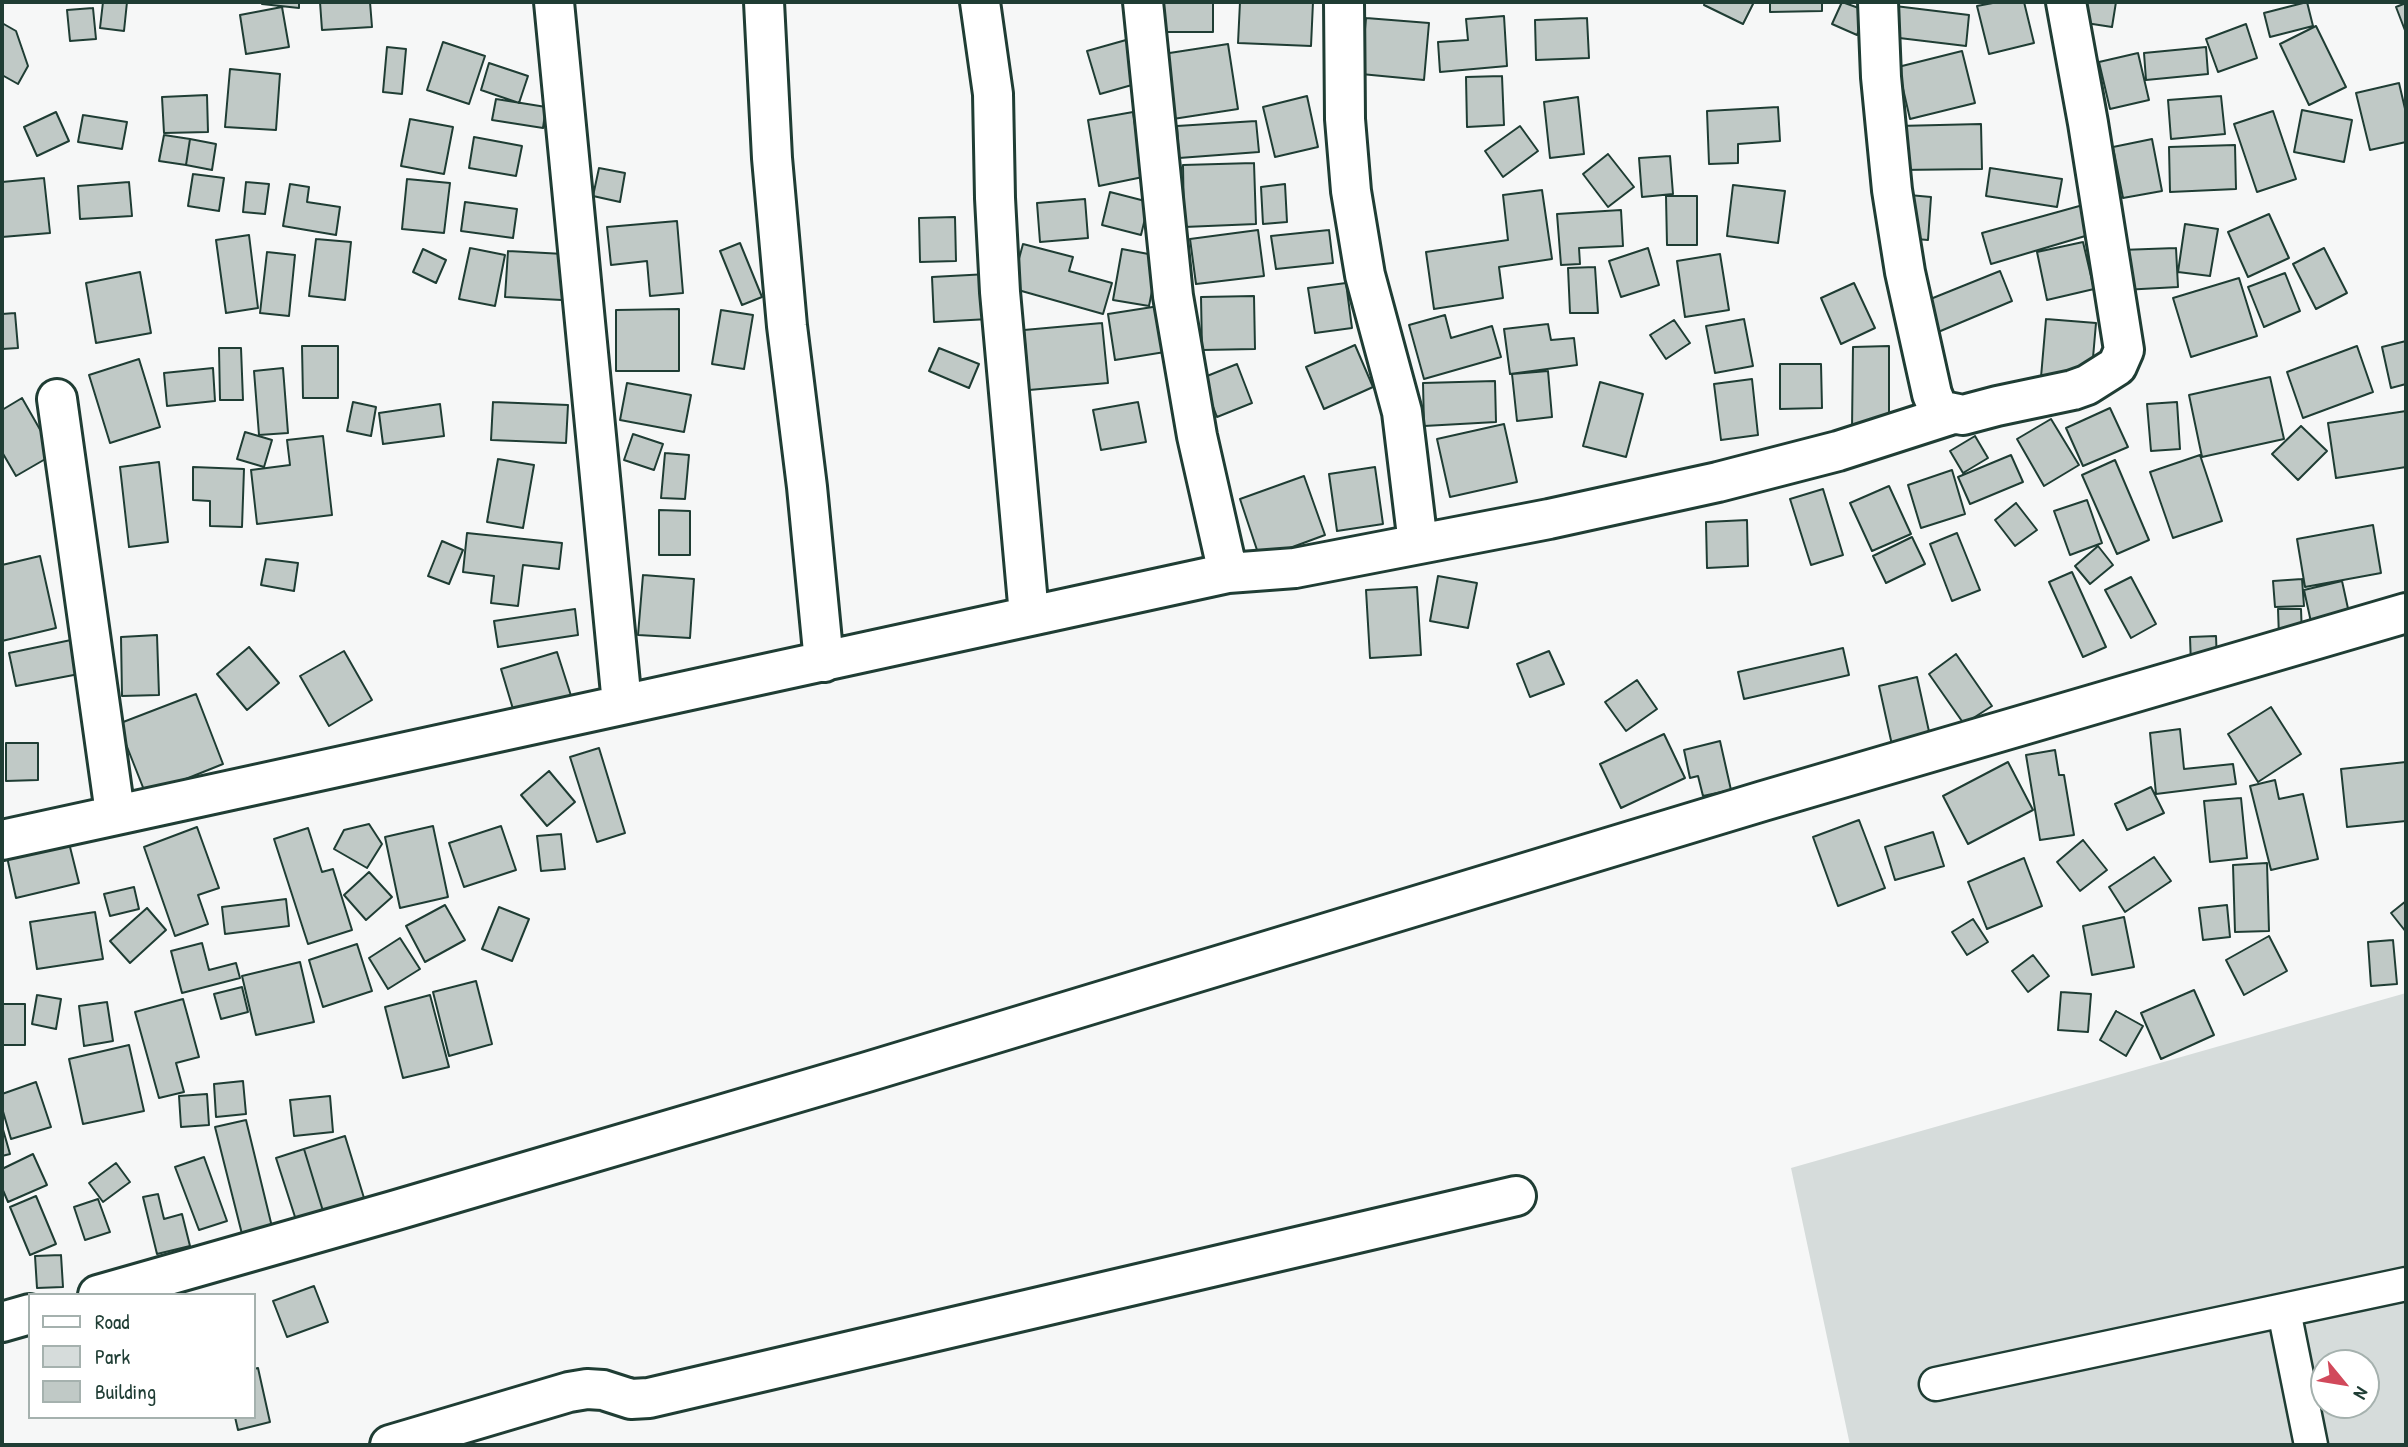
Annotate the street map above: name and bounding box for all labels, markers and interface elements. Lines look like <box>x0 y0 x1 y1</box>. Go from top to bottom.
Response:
legend <box>28 1293 256 1419</box>
text: Road <box>95 1307 129 1336</box>
text: Park <box>95 1342 130 1371</box>
north arrow <box>2310 1349 2380 1419</box>
text: Building <box>95 1377 156 1406</box>
text: N <box>2348 1383 2375 1404</box>

